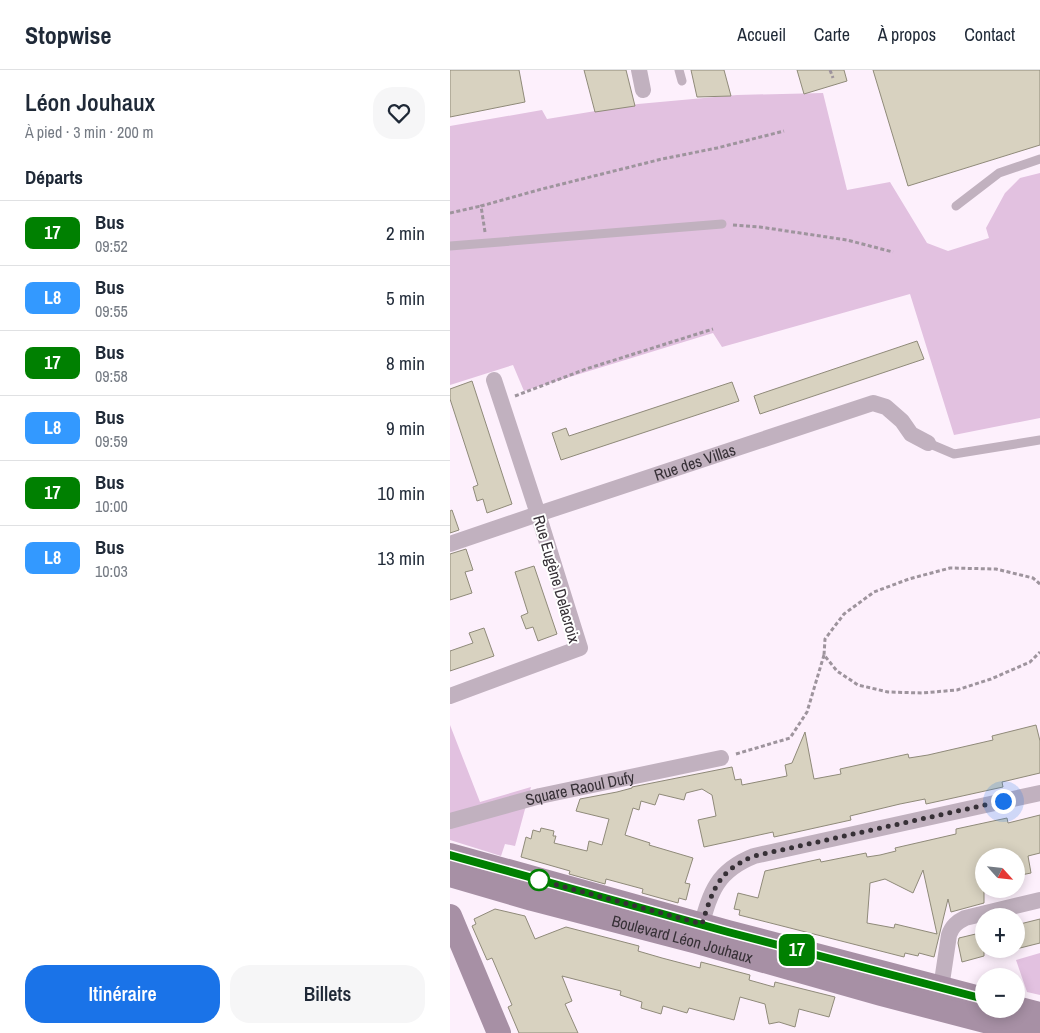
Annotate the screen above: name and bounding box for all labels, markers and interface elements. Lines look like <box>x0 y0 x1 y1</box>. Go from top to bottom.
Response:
text: Stopwise <box>25 19 111 51</box>
text: Accueil <box>737 22 786 47</box>
text: Carte <box>814 22 850 47</box>
text: À propos <box>878 22 936 47</box>
text: Contact <box>964 22 1015 47</box>
text: Léon Jouhaux <box>25 86 155 118</box>
button: heart <box>373 87 425 139</box>
text: À pied · 3 min · 200 m <box>25 121 153 143</box>
text: Départs <box>25 164 83 190</box>
text: Bus <box>95 209 124 235</box>
text: 17 <box>44 220 61 245</box>
text: 2 min <box>386 220 425 246</box>
text: 09:52 <box>95 235 128 257</box>
text: Bus <box>95 274 124 300</box>
text: L8 <box>44 285 61 310</box>
text: 5 min <box>386 285 425 311</box>
text: 09:55 <box>95 300 128 322</box>
text: Bus <box>95 339 124 365</box>
text: 17 <box>44 350 61 375</box>
text: 8 min <box>386 350 425 376</box>
text: 09:58 <box>95 365 128 387</box>
text: Bus <box>95 404 124 430</box>
text: L8 <box>44 415 61 440</box>
text: 9 min <box>386 415 425 441</box>
text: 09:59 <box>95 430 128 452</box>
street label: Rue des Villas <box>651 438 738 486</box>
text: Bus <box>95 469 124 495</box>
text: 17 <box>44 480 61 505</box>
text: 10 min <box>377 480 425 506</box>
text: 10:00 <box>95 495 128 517</box>
street label: Rue Eugène Delacroix <box>528 513 586 646</box>
text: Bus <box>95 534 124 560</box>
text: L8 <box>44 545 61 570</box>
text: 13 min <box>377 545 425 571</box>
text: 10:03 <box>95 560 128 582</box>
street label: Square Raoul Dufy <box>523 765 637 811</box>
your location <box>991 789 1016 814</box>
north arrow <box>975 848 1025 898</box>
map controls <box>975 848 1025 1018</box>
unlabelled marker <box>528 869 550 891</box>
button: + <box>975 908 1025 958</box>
street label: Boulevard Léon Jouhaux <box>609 909 756 968</box>
line badge: 17 <box>774 934 820 966</box>
text: 17 <box>789 937 805 962</box>
button: Itinéraire <box>25 965 220 1023</box>
button: Billets <box>230 965 425 1023</box>
button: − <box>975 968 1025 1018</box>

